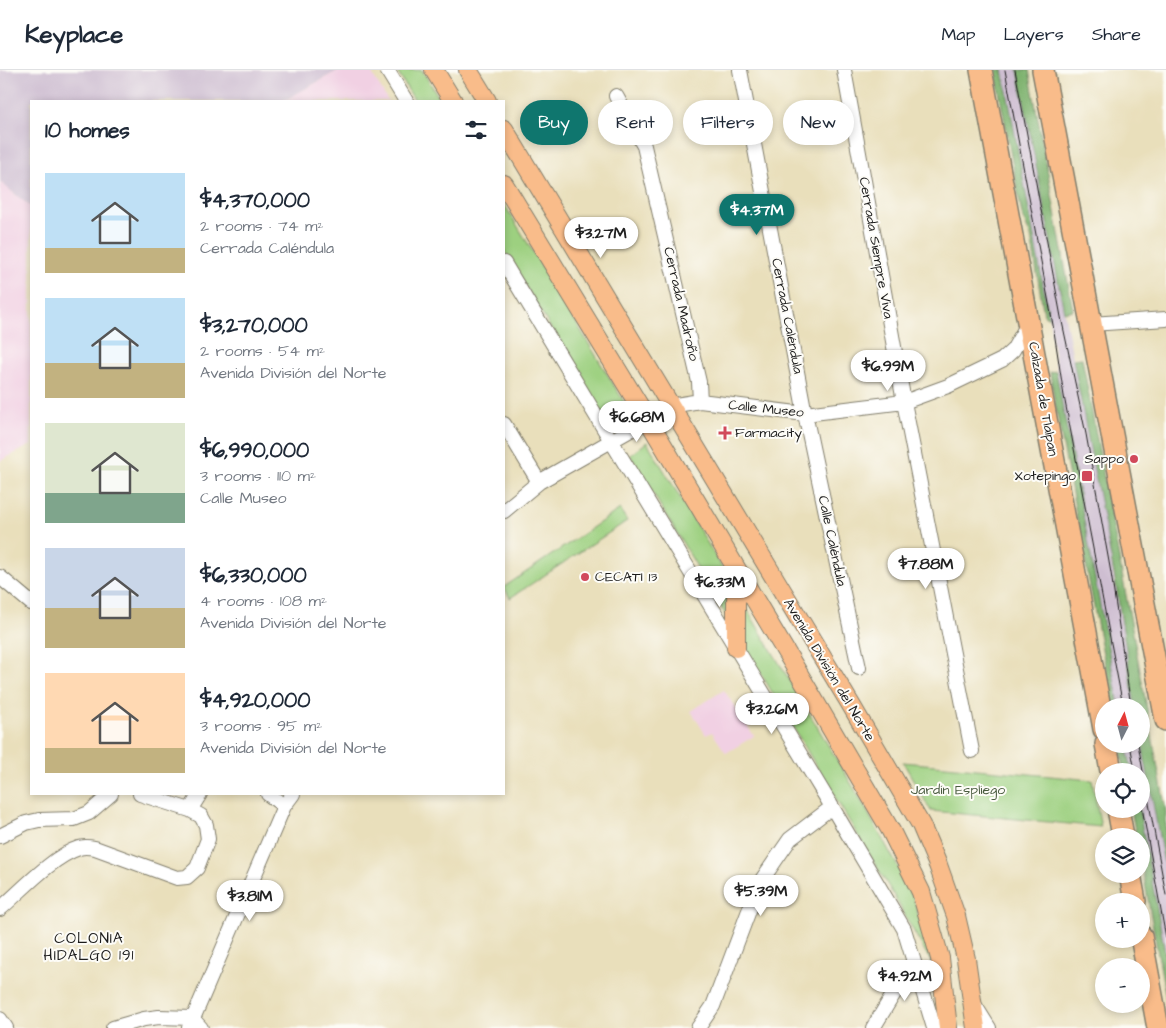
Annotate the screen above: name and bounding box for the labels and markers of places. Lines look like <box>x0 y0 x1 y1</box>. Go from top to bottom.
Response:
pin: $4.37M <box>716 194 798 236</box>
pin: $3.27M <box>560 216 642 259</box>
pin: $6.99M <box>847 350 929 392</box>
pin: $6.68M <box>596 400 678 443</box>
place label: Farmacity <box>735 423 802 443</box>
marker: Farmacity <box>719 427 731 439</box>
place label: Sappo <box>1084 449 1124 469</box>
marker: Sappo <box>1128 453 1140 465</box>
place label: Xotepingo <box>1014 466 1076 486</box>
marker: Xotepingo <box>1080 469 1094 483</box>
pin: $7.88M <box>885 548 967 590</box>
pin: $6.33M <box>679 566 761 608</box>
place label: CECATI 13 <box>595 567 657 587</box>
marker: CECATI 13 <box>579 571 591 583</box>
pin: $3.26M <box>731 692 813 735</box>
pin: $5.39M <box>720 874 802 917</box>
pin: $3.81M <box>209 880 291 922</box>
pin: $4.92M <box>864 960 946 1002</box>

